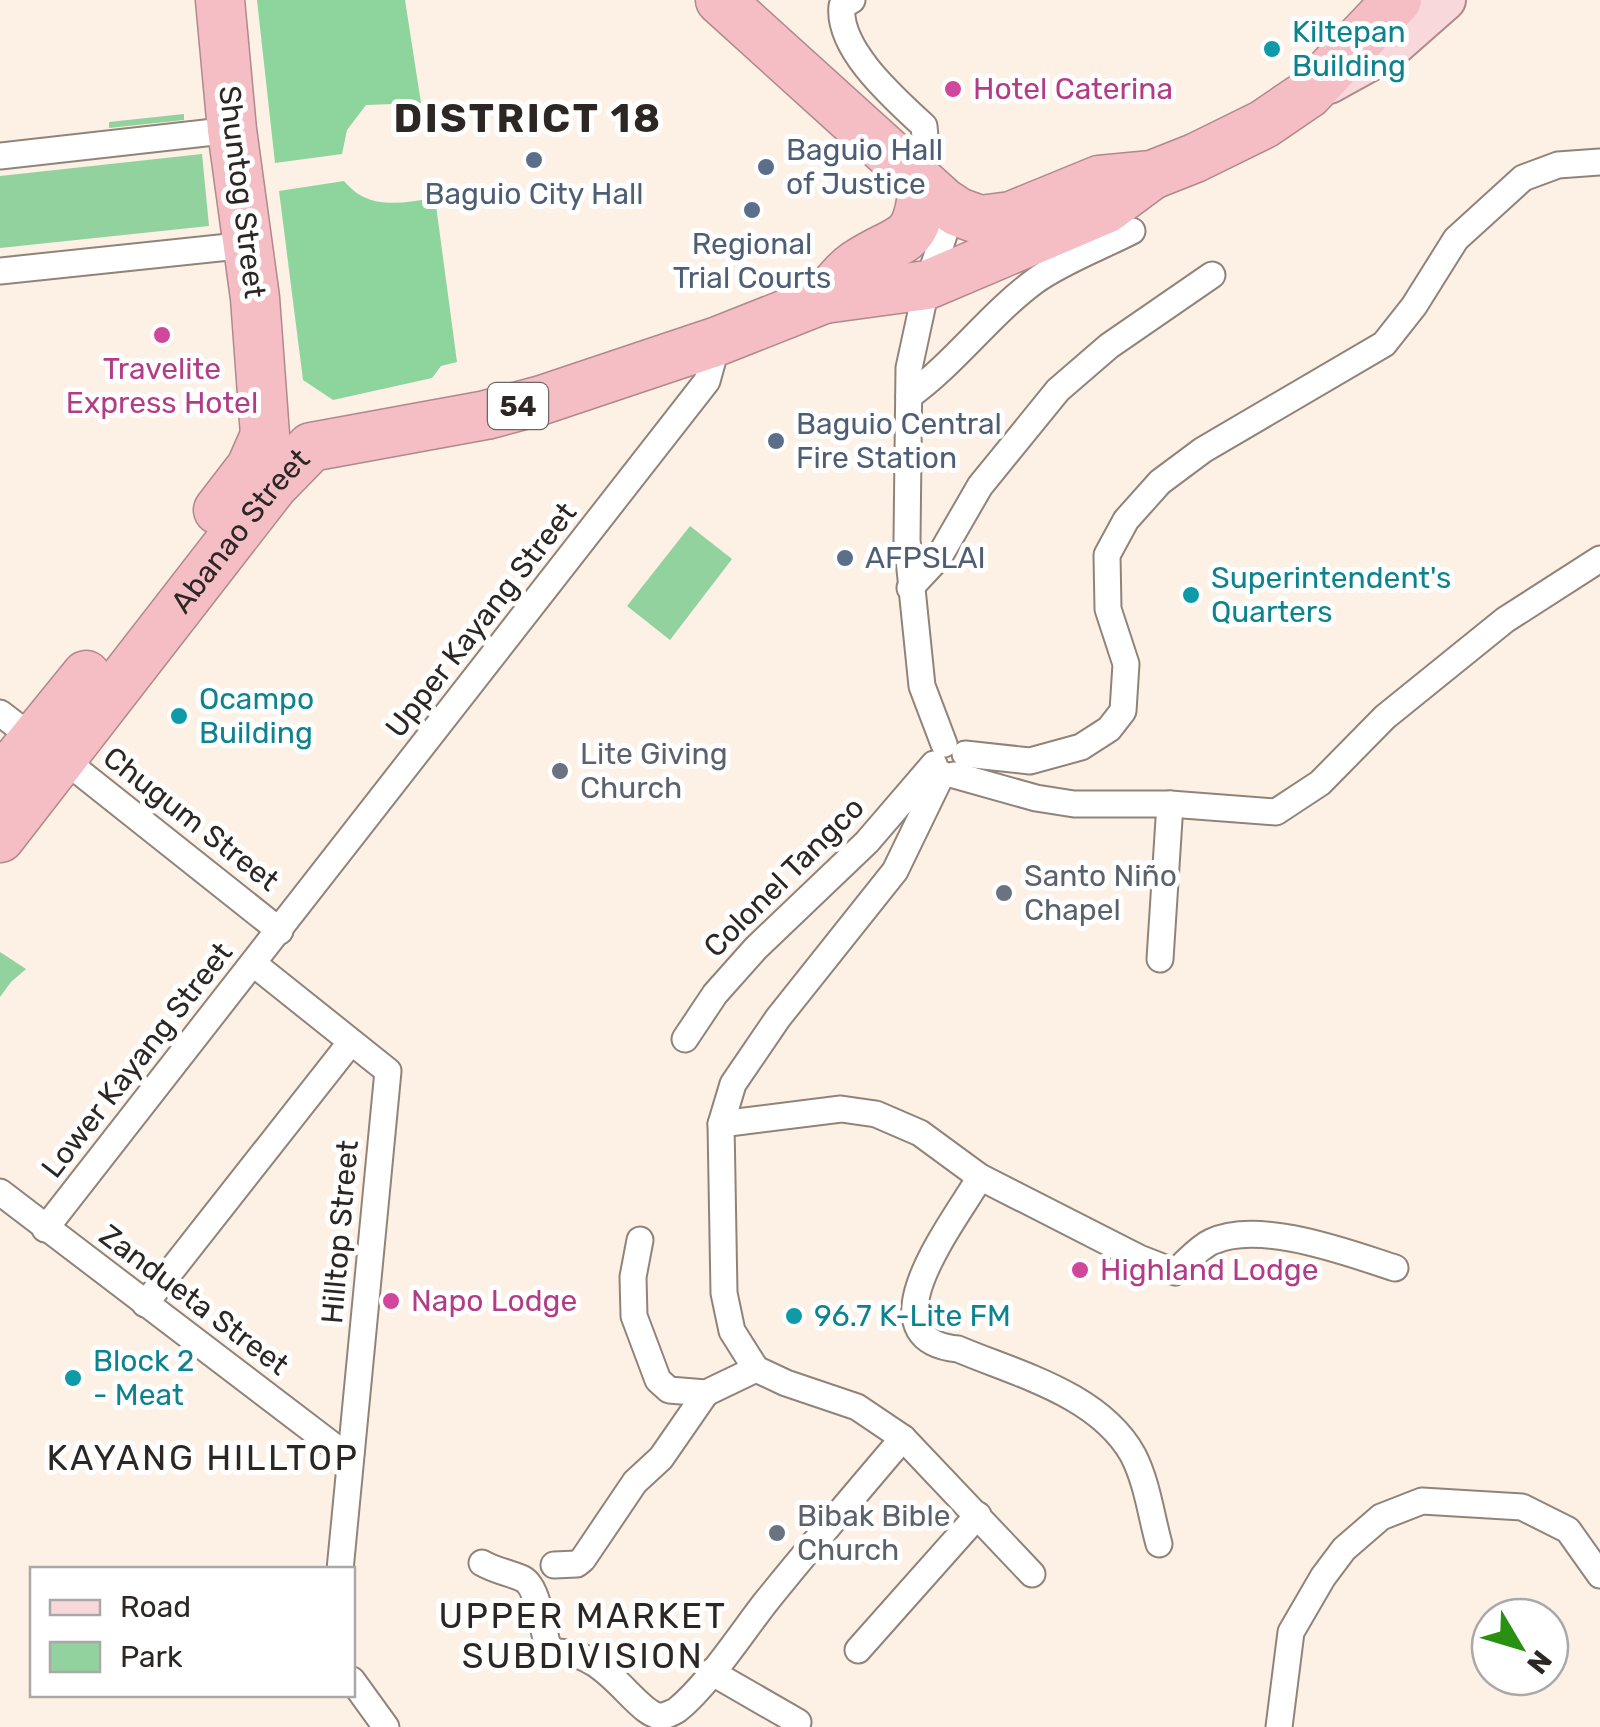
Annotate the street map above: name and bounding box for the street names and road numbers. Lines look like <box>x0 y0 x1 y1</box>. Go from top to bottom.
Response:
street label: Shuntog Street <box>211 84 273 301</box>
road number: 54 <box>488 383 548 429</box>
street label: Abanao Street <box>163 441 317 620</box>
street label: Upper Kayang Street <box>378 495 584 745</box>
street label: Chugum Street <box>96 739 286 899</box>
street label: Colonel Tangco <box>696 789 872 965</box>
street label: Lower Kayang Street <box>34 935 240 1185</box>
street label: Hilltop Street <box>314 1138 366 1325</box>
street label: Zandueta Street <box>92 1217 296 1383</box>

